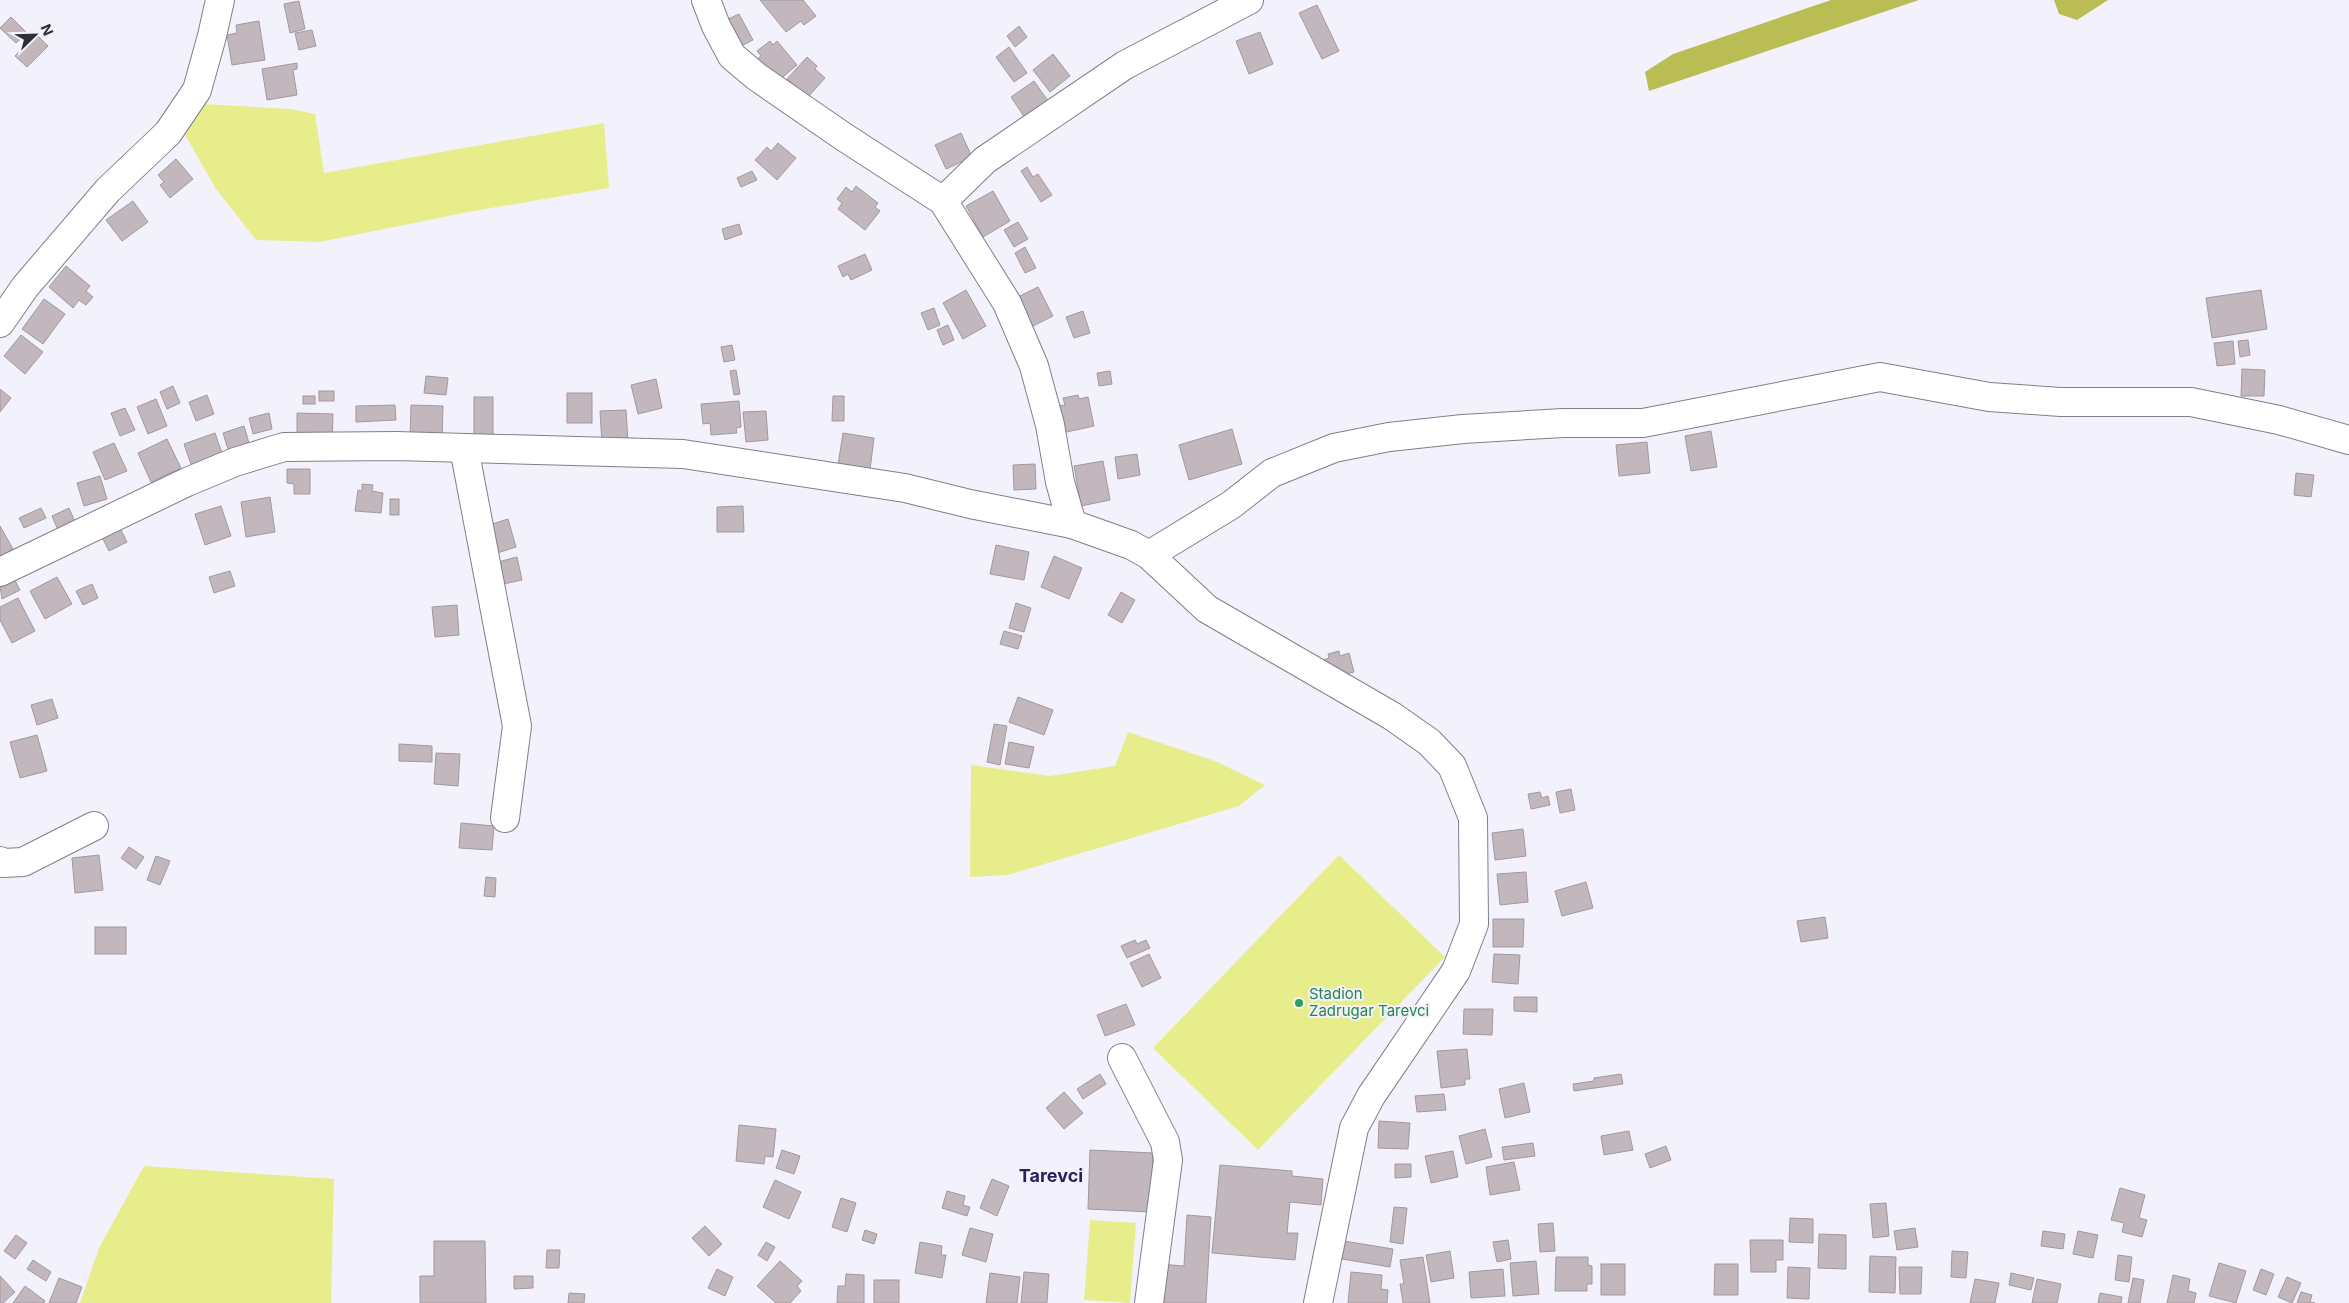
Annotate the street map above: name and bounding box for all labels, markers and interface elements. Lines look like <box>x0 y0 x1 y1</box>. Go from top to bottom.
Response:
north arrow <box>10 10 60 60</box>
text: N <box>38 21 57 38</box>
place label: Stadion Zadrugar Tarevci <box>1309 984 1429 1020</box>
marker: Stadion Zadrugar Tarevci <box>1293 997 1305 1009</box>
district label: Tarevci <box>1019 1165 1083 1186</box>

